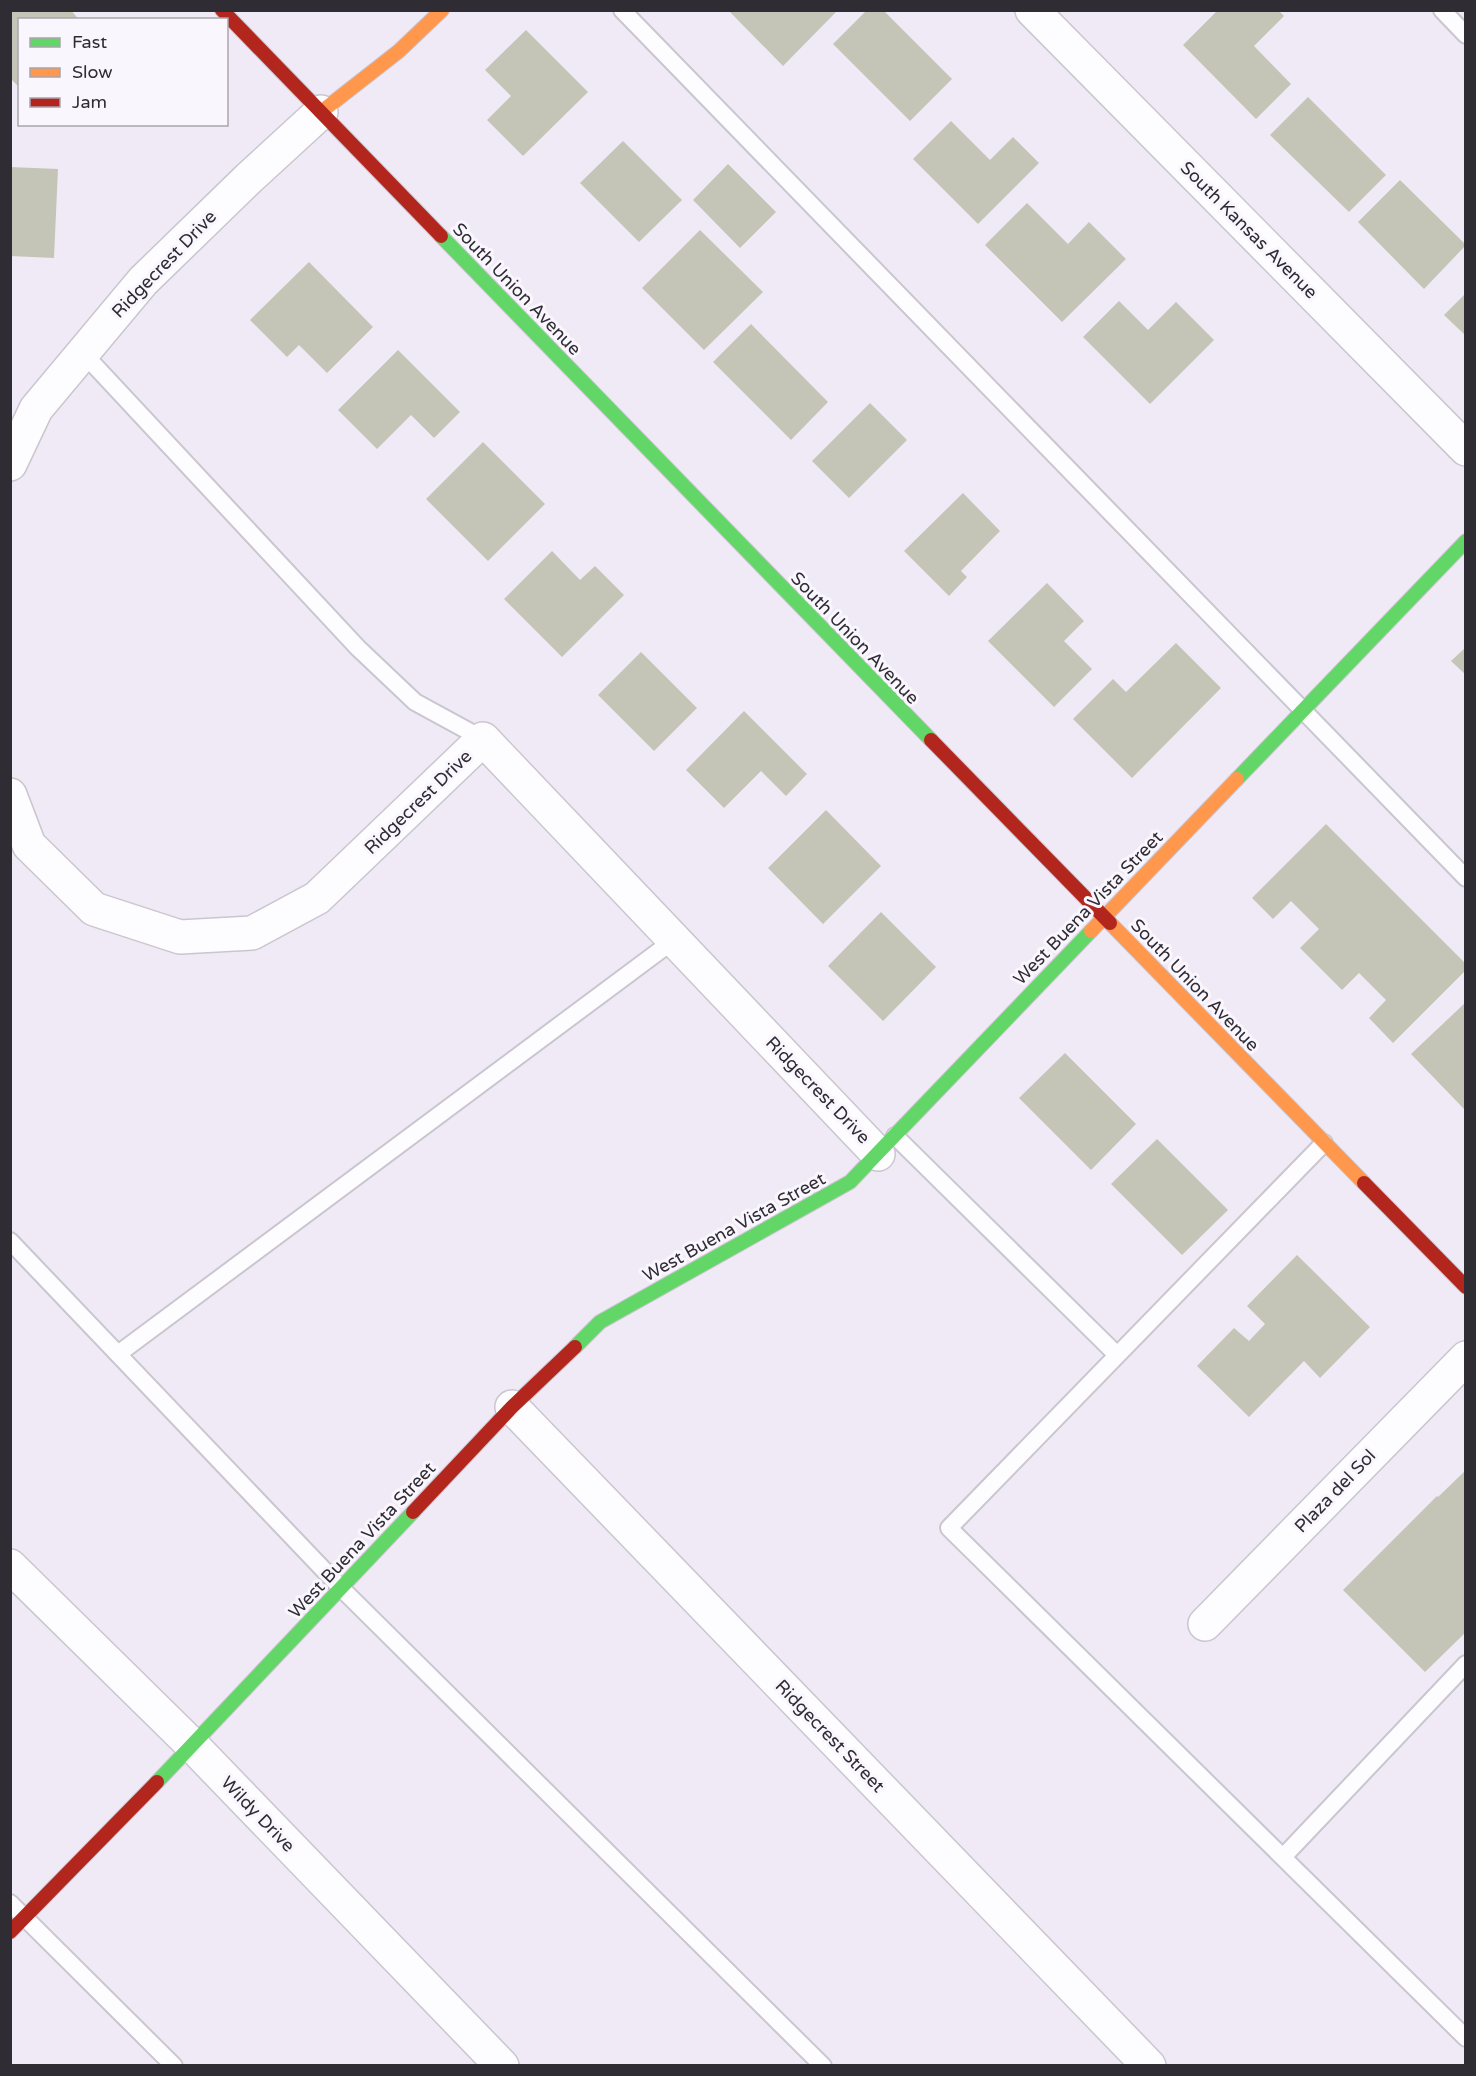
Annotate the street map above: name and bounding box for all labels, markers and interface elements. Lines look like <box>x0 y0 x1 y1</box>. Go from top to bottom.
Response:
legend <box>18 18 228 126</box>
text: Fast <box>72 31 107 53</box>
text: Slow <box>72 61 113 83</box>
text: Jam <box>72 91 107 113</box>
street label: South Kansas Avenue <box>1176 157 1322 303</box>
street label: Ridgecrest Drive <box>107 206 221 322</box>
street label: South Union Avenue <box>448 218 586 360</box>
street label: South Union Avenue <box>786 567 924 709</box>
street label: Ridgecrest Drive <box>360 745 476 859</box>
street label: West Buena Vista Street <box>1009 826 1167 990</box>
street label: South Union Avenue <box>1126 914 1264 1056</box>
street label: Ridgecrest Drive <box>761 1032 875 1148</box>
street label: West Buena Vista Street <box>639 1168 829 1286</box>
street label: Plaza del Sol <box>1290 1445 1380 1537</box>
street label: West Buena Vista Street <box>284 1457 440 1623</box>
street label: Ridgecrest Street <box>771 1675 889 1797</box>
street label: Wildy Drive <box>216 1771 300 1857</box>

